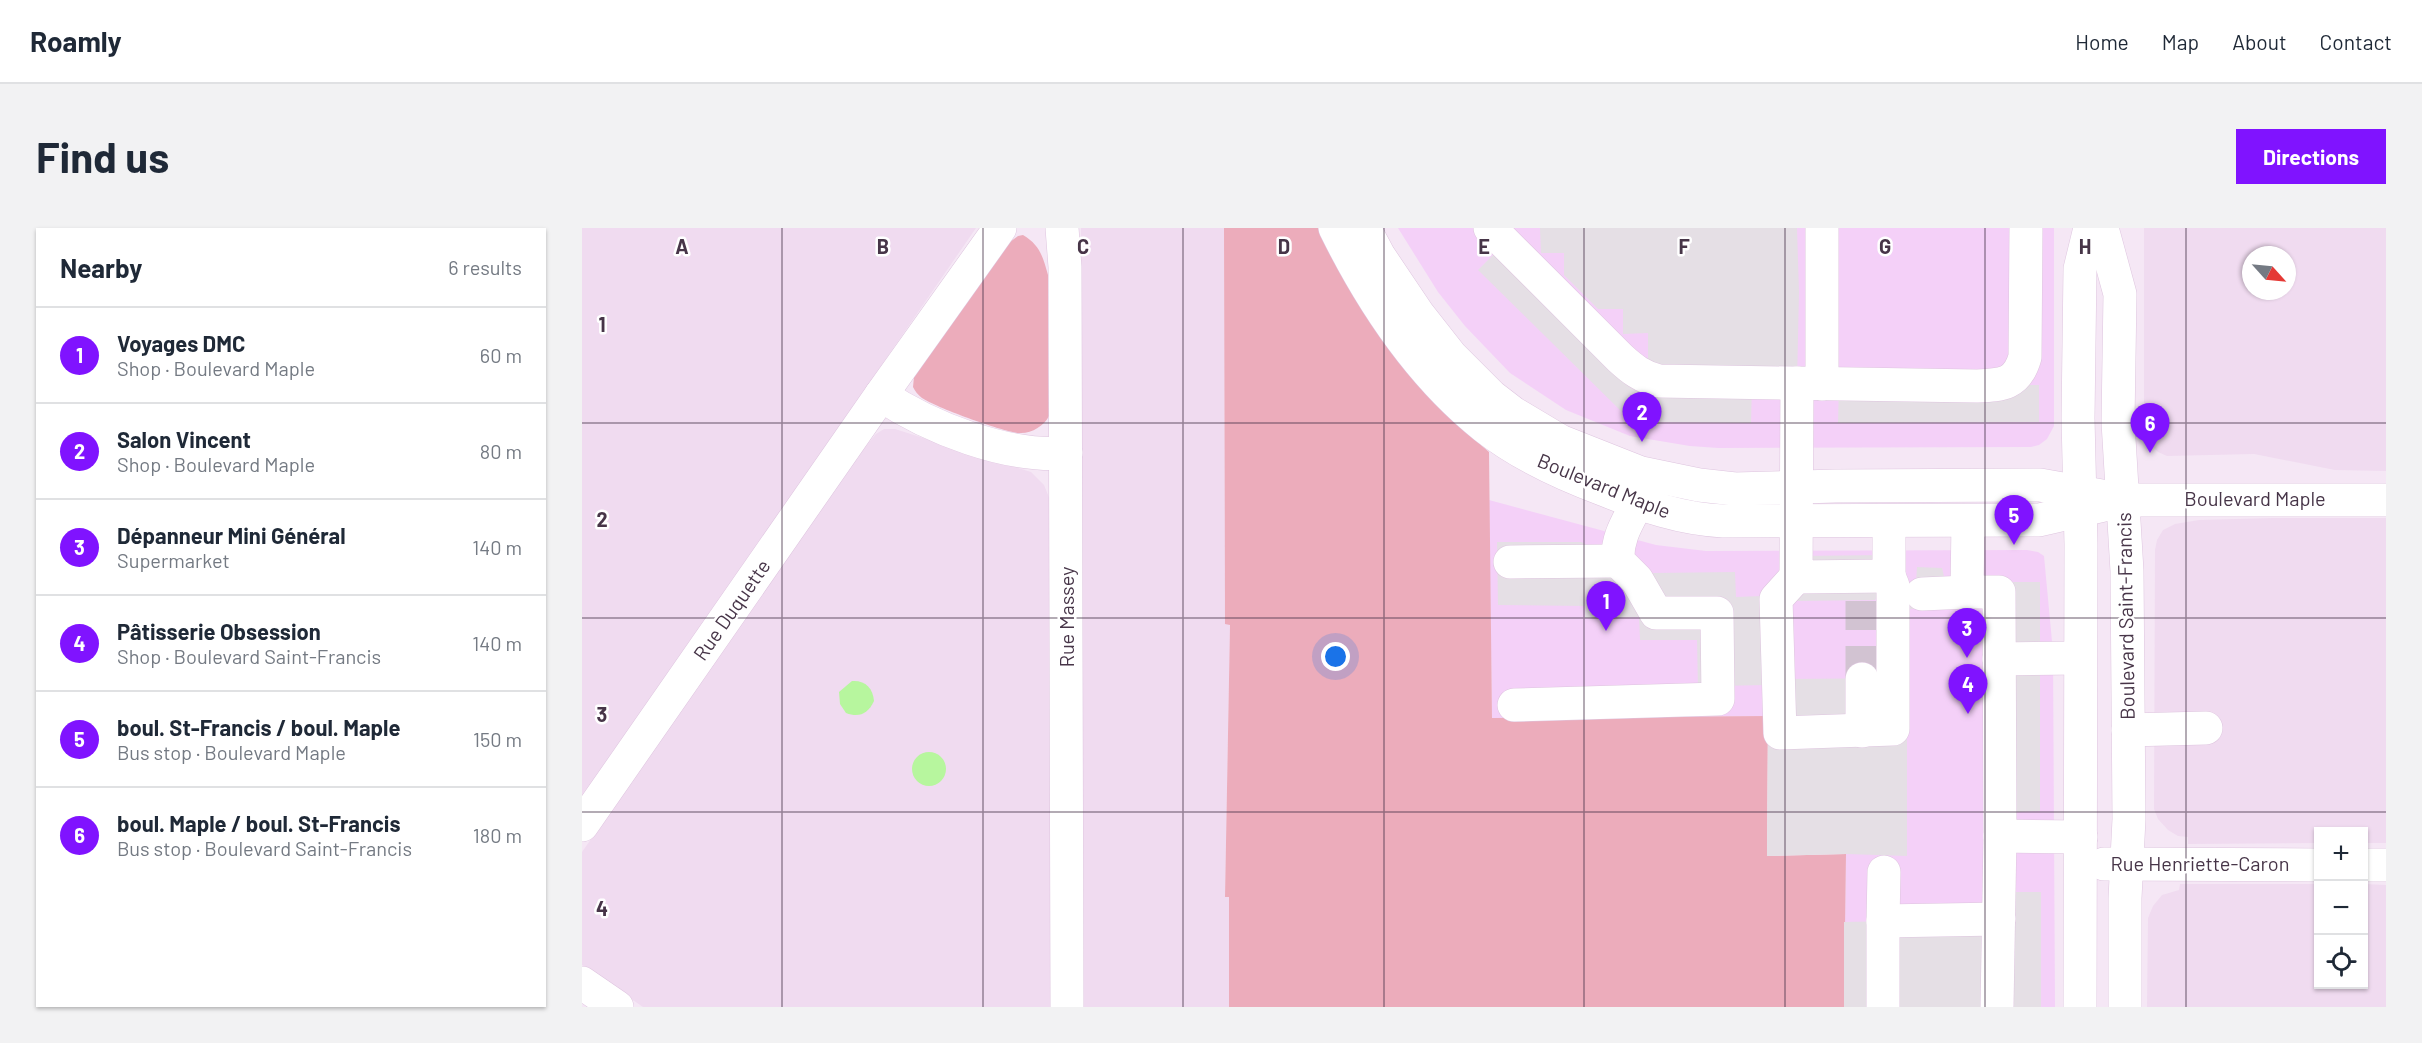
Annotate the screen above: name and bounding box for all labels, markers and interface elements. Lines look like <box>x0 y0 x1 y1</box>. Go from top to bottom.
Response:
text: Roamly <box>30 24 122 58</box>
text: Home <box>2075 29 2129 54</box>
text: Map <box>2162 29 2199 54</box>
text: About <box>2232 29 2287 54</box>
text: Contact <box>2320 29 2392 54</box>
button: Directions <box>2236 129 2386 184</box>
text: Find us <box>36 131 169 181</box>
text: A <box>675 234 689 258</box>
text: B <box>877 234 889 258</box>
text: C <box>1077 234 1089 258</box>
text: D <box>1278 234 1290 258</box>
text: E <box>1478 234 1490 258</box>
text: F <box>1678 234 1690 258</box>
text: G <box>1879 234 1891 258</box>
text: H <box>2079 234 2091 258</box>
north arrow <box>2242 246 2296 300</box>
text: Nearby <box>60 252 142 283</box>
text: 6 results <box>448 255 522 279</box>
text: 1 <box>598 312 606 336</box>
text: Voyages DMC <box>117 330 245 356</box>
text: 1 <box>76 343 83 367</box>
text: 60 m <box>480 343 522 367</box>
text: Shop · Boulevard Maple <box>117 356 315 380</box>
pin: 2 <box>1622 392 1662 442</box>
pin: 6 <box>2130 404 2170 453</box>
text: Salon Vincent <box>117 426 251 452</box>
text: 2 <box>74 439 85 463</box>
text: 80 m <box>480 439 522 463</box>
street label: Boulevard Maple <box>1534 447 1675 523</box>
text: Shop · Boulevard Maple <box>117 452 315 476</box>
street label: Boulevard Maple <box>2184 486 2326 510</box>
pin: 5 <box>1994 496 2034 545</box>
text: 2 <box>596 507 608 531</box>
street label: Boulevard Saint-Francis <box>2111 512 2139 720</box>
text: Dépanneur Mini Général <box>117 522 346 548</box>
text: 3 <box>74 535 85 559</box>
text: 140 m <box>472 535 522 559</box>
text: Supermarket <box>117 548 230 572</box>
street label: Rue Duquette <box>688 554 775 664</box>
street label: Rue Massey <box>1054 567 1078 667</box>
pin: 1 <box>1586 582 1626 631</box>
pin: 3 <box>1948 608 1986 658</box>
text: Pâtisserie Obsession <box>117 618 321 644</box>
text: 4 <box>73 631 86 655</box>
text: 140 m <box>472 631 522 655</box>
your location <box>1321 642 1350 671</box>
text: Shop · Boulevard Saint-Francis <box>117 644 381 668</box>
pin: 4 <box>1948 664 1988 714</box>
text: 3 <box>597 702 607 726</box>
text: boul. St-Francis / boul. Maple <box>117 714 400 740</box>
text: 5 <box>74 727 85 751</box>
text: 150 m <box>473 727 522 751</box>
text: Bus stop · Boulevard Maple <box>117 740 346 764</box>
text: boul. Maple / boul. St-Francis <box>117 810 400 836</box>
text: 6 <box>74 823 85 847</box>
text: 180 m <box>473 823 522 847</box>
map controls <box>2314 827 2368 989</box>
button: + <box>2314 827 2368 881</box>
text: Bus stop · Boulevard Saint-Francis <box>117 836 412 860</box>
street label: Rue Henriette-Caron <box>2111 851 2289 875</box>
button: − <box>2314 881 2368 935</box>
text: 4 <box>596 896 608 920</box>
button: locate <box>2314 935 2368 989</box>

